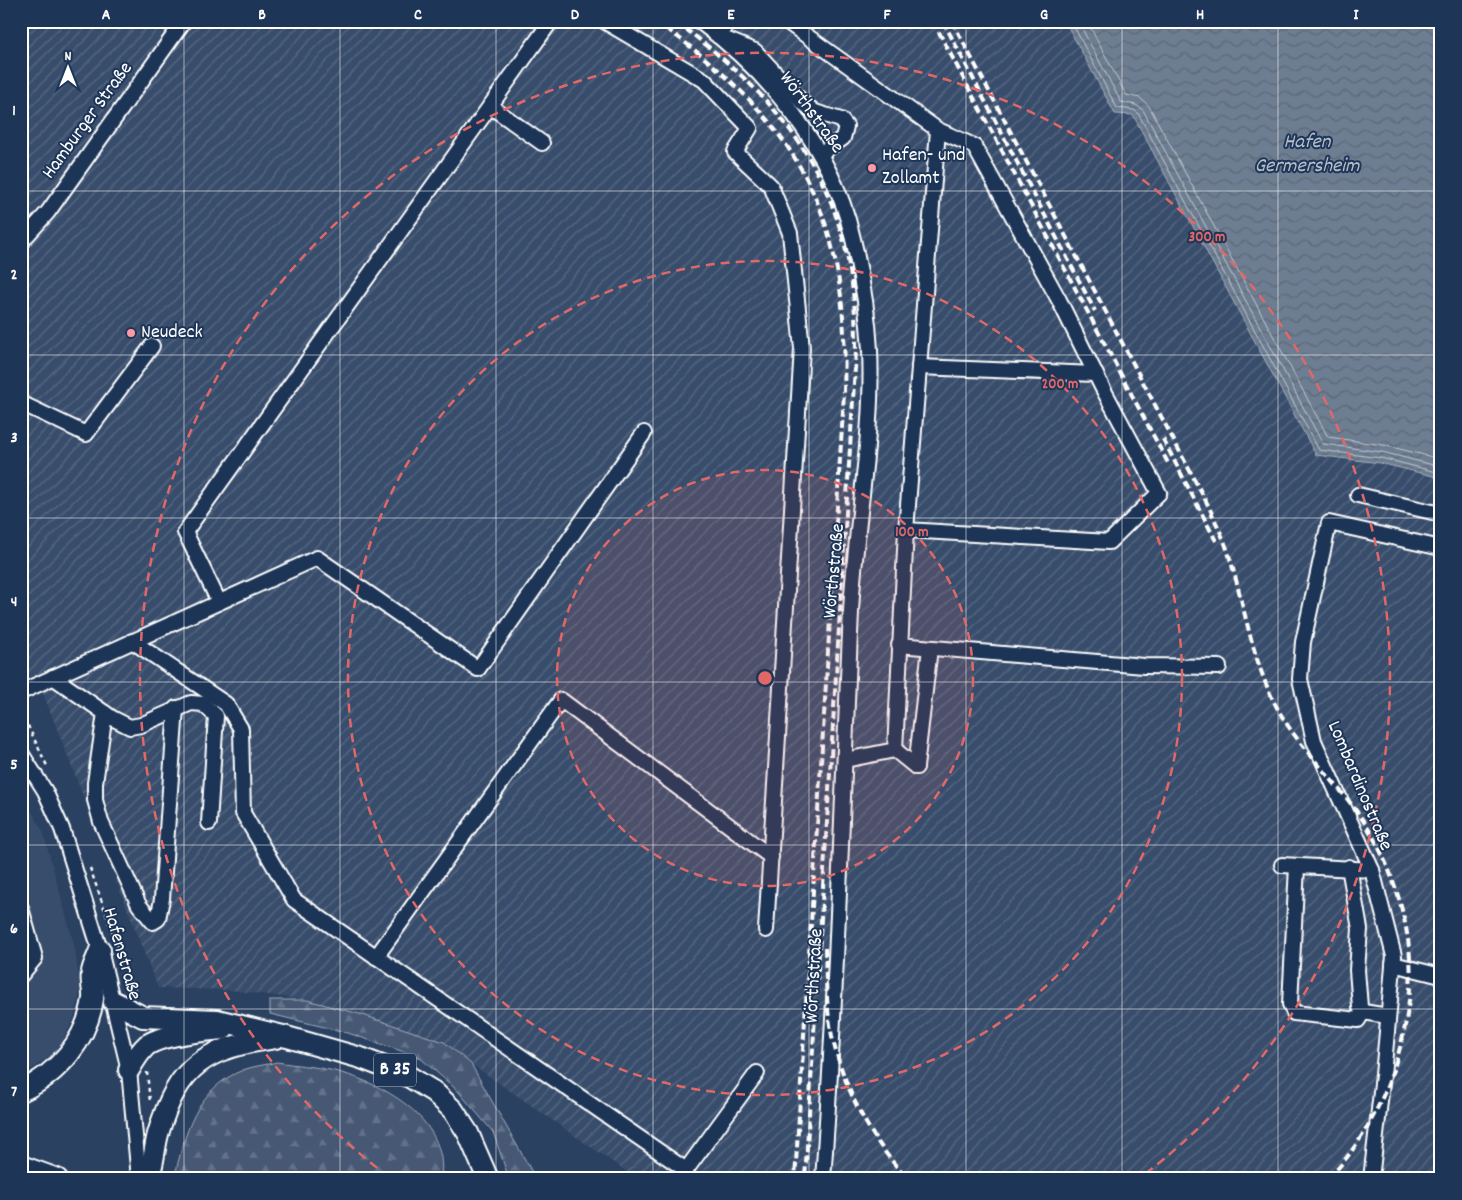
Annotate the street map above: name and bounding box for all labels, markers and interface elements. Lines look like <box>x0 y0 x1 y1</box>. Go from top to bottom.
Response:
text: A <box>102 4 111 27</box>
text: B <box>258 4 266 27</box>
text: C <box>414 4 422 27</box>
text: D <box>571 4 580 27</box>
text: E <box>727 4 735 27</box>
text: F <box>883 4 891 27</box>
text: G <box>1040 4 1048 27</box>
text: H <box>1196 4 1204 27</box>
text: I <box>1354 4 1360 27</box>
north arrow <box>42 42 92 92</box>
text: N <box>65 47 72 67</box>
street label: Hamburger Straße <box>36 56 140 185</box>
street label: Wörthstraße <box>772 66 850 160</box>
text: 1 <box>12 100 16 123</box>
water label: Hafen Germersheim <box>1254 128 1360 182</box>
place label: Hafen- und Zollamt <box>882 142 965 193</box>
marker: Hafen- und Zollamt <box>866 162 878 174</box>
text: 300 m <box>1189 227 1225 249</box>
text: 2 <box>11 264 18 287</box>
place label: Neudeck <box>141 319 203 347</box>
marker: Neudeck <box>125 327 137 339</box>
text: 200 m <box>1042 374 1078 396</box>
text: 3 <box>10 427 18 450</box>
street label: Wörthstraße <box>817 522 853 620</box>
text: 100 m <box>895 522 929 544</box>
text: 4 <box>11 591 17 614</box>
centre of rings <box>756 669 774 687</box>
street label: Lombardinostraße <box>1319 717 1399 855</box>
text: 5 <box>10 754 18 777</box>
street label: Hafenstraße <box>94 904 148 1004</box>
text: 6 <box>10 918 18 941</box>
street label: Wörthstraße <box>799 928 831 1024</box>
road number: B 35 <box>374 1054 416 1086</box>
text: 7 <box>11 1081 17 1104</box>

